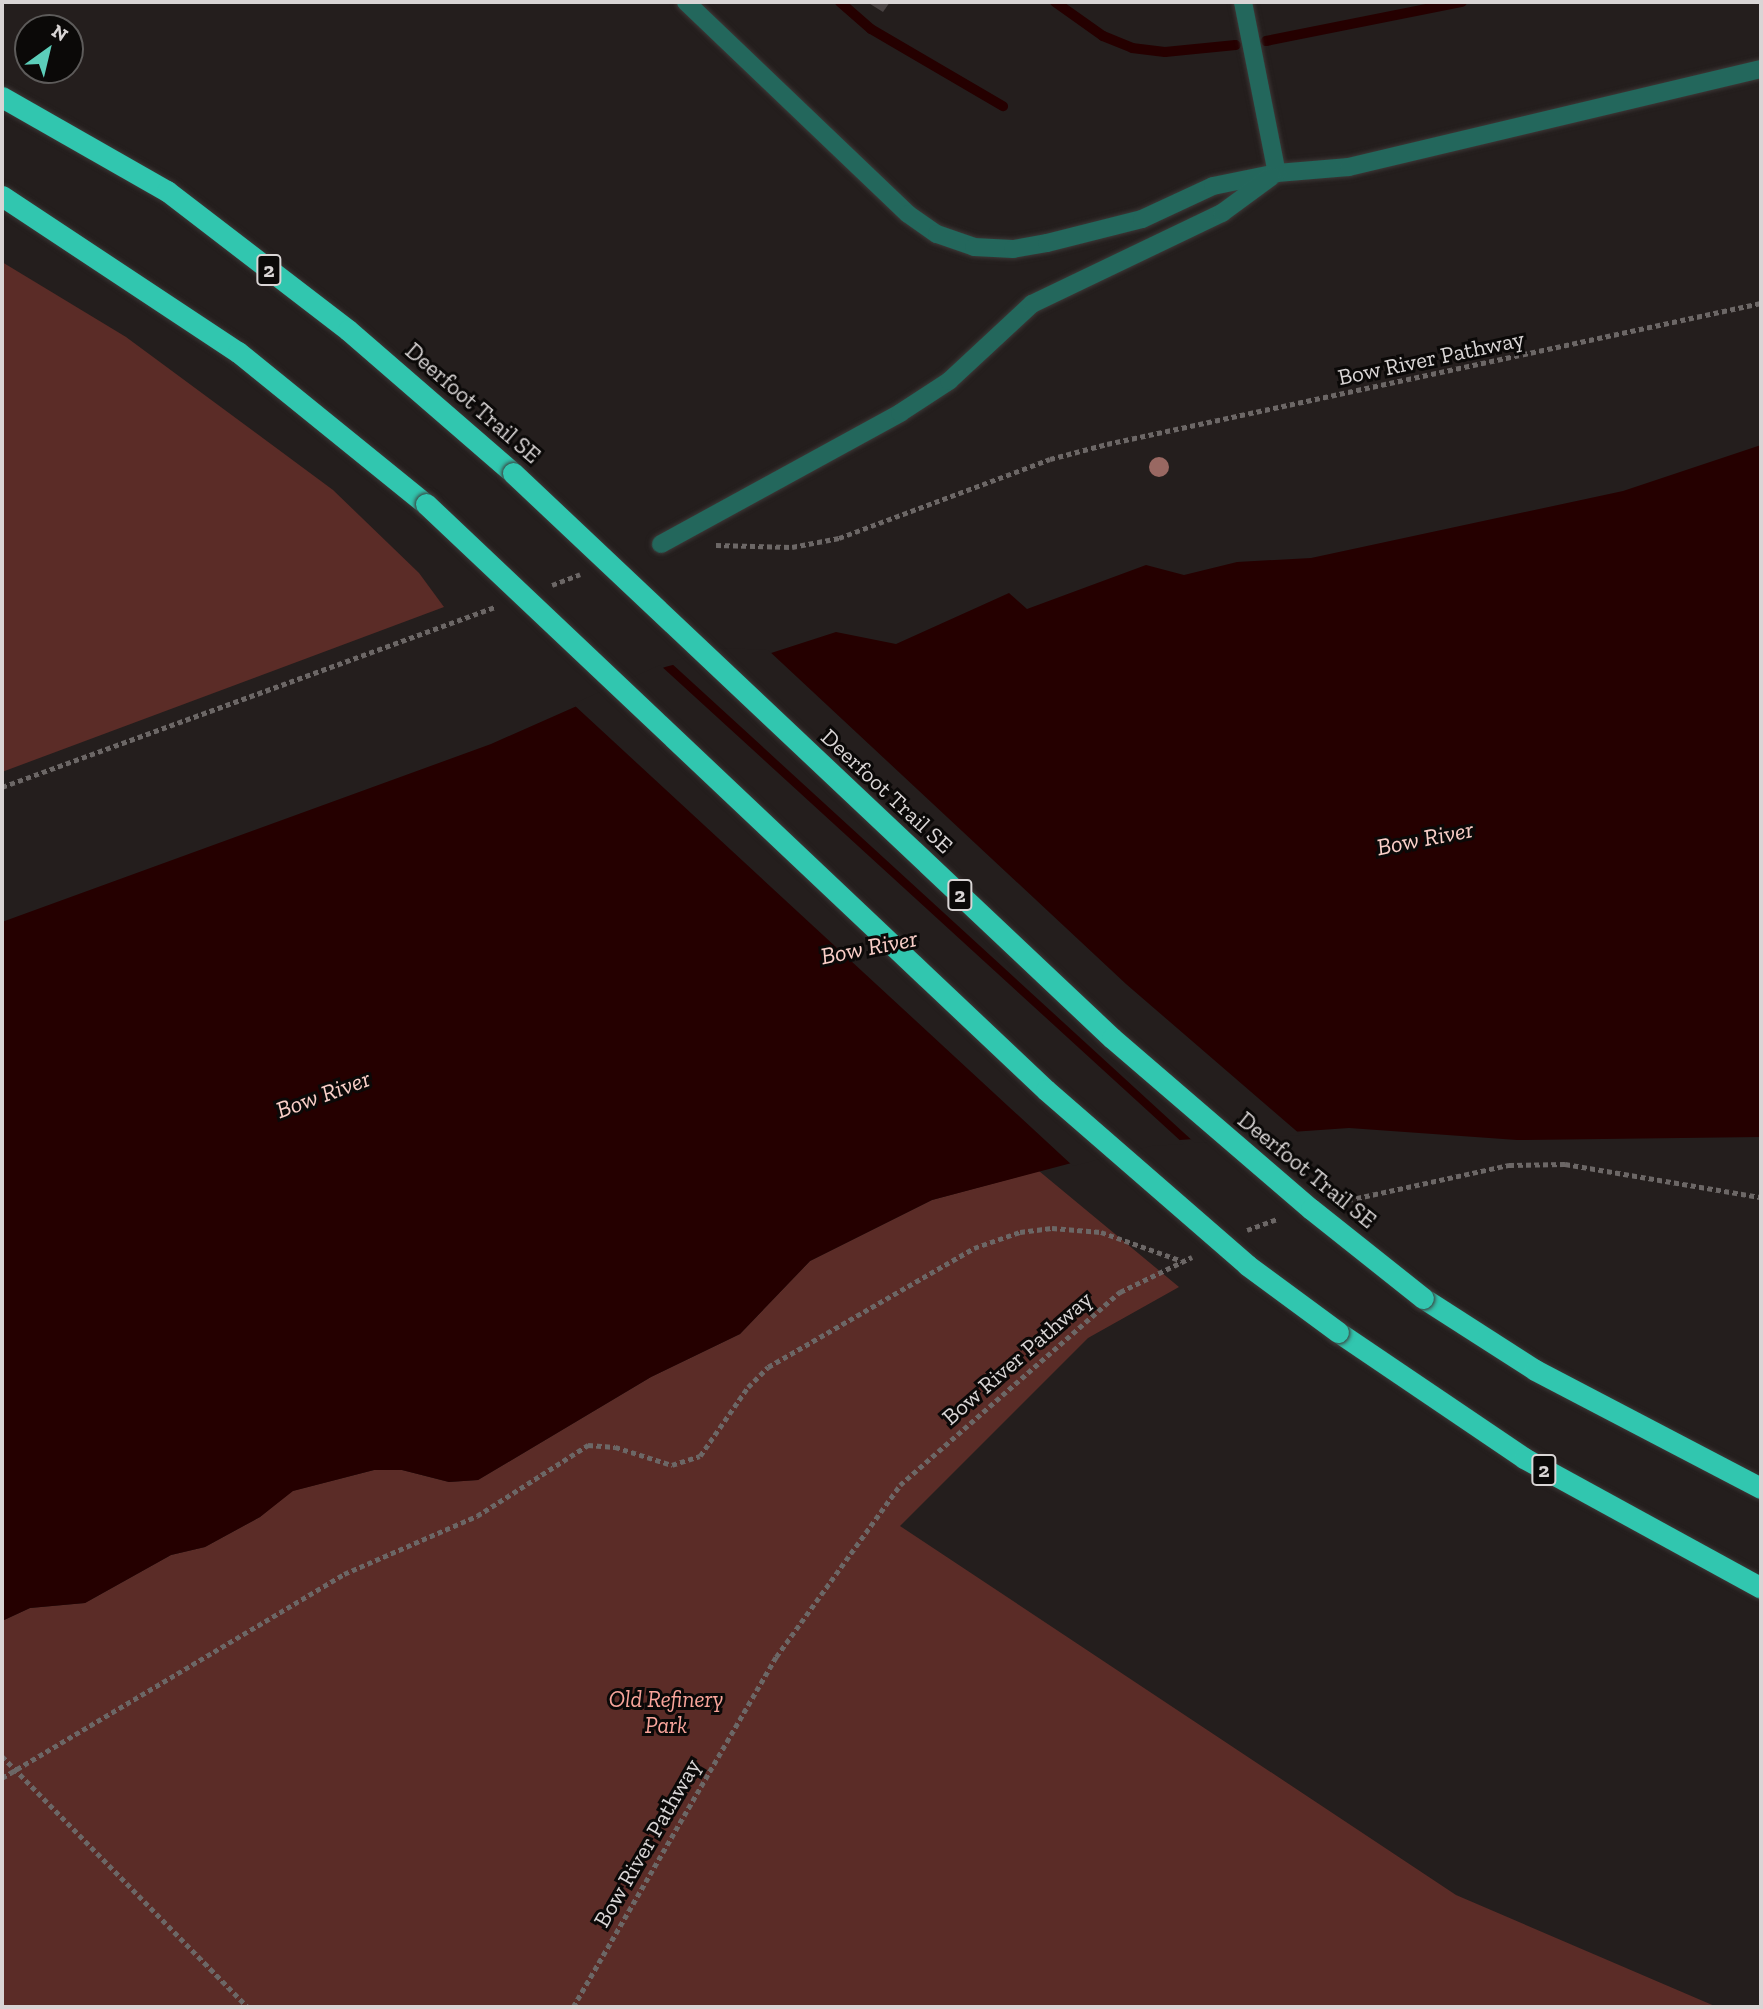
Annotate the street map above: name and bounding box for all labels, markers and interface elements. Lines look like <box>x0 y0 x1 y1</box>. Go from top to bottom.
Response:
north arrow <box>14 14 84 84</box>
text: N <box>47 19 72 46</box>
road number: 2 <box>255 252 283 288</box>
street label: Bow River Pathway <box>1335 325 1527 391</box>
street label: Deerfoot Trail SE <box>400 337 546 469</box>
street label: Deerfoot Trail SE <box>815 723 959 859</box>
water label: Bow River <box>1374 815 1476 861</box>
road number: 2 <box>946 878 974 912</box>
water label: Bow River <box>818 924 920 970</box>
water label: Bow River <box>272 1064 374 1124</box>
street label: Deerfoot Trail SE <box>1232 1106 1382 1234</box>
street label: Bow River Pathway <box>936 1285 1098 1431</box>
road number: 2 <box>1530 1452 1558 1488</box>
park label: Old Refinery Park <box>609 1685 723 1739</box>
street label: Bow River Pathway <box>587 1753 707 1933</box>

